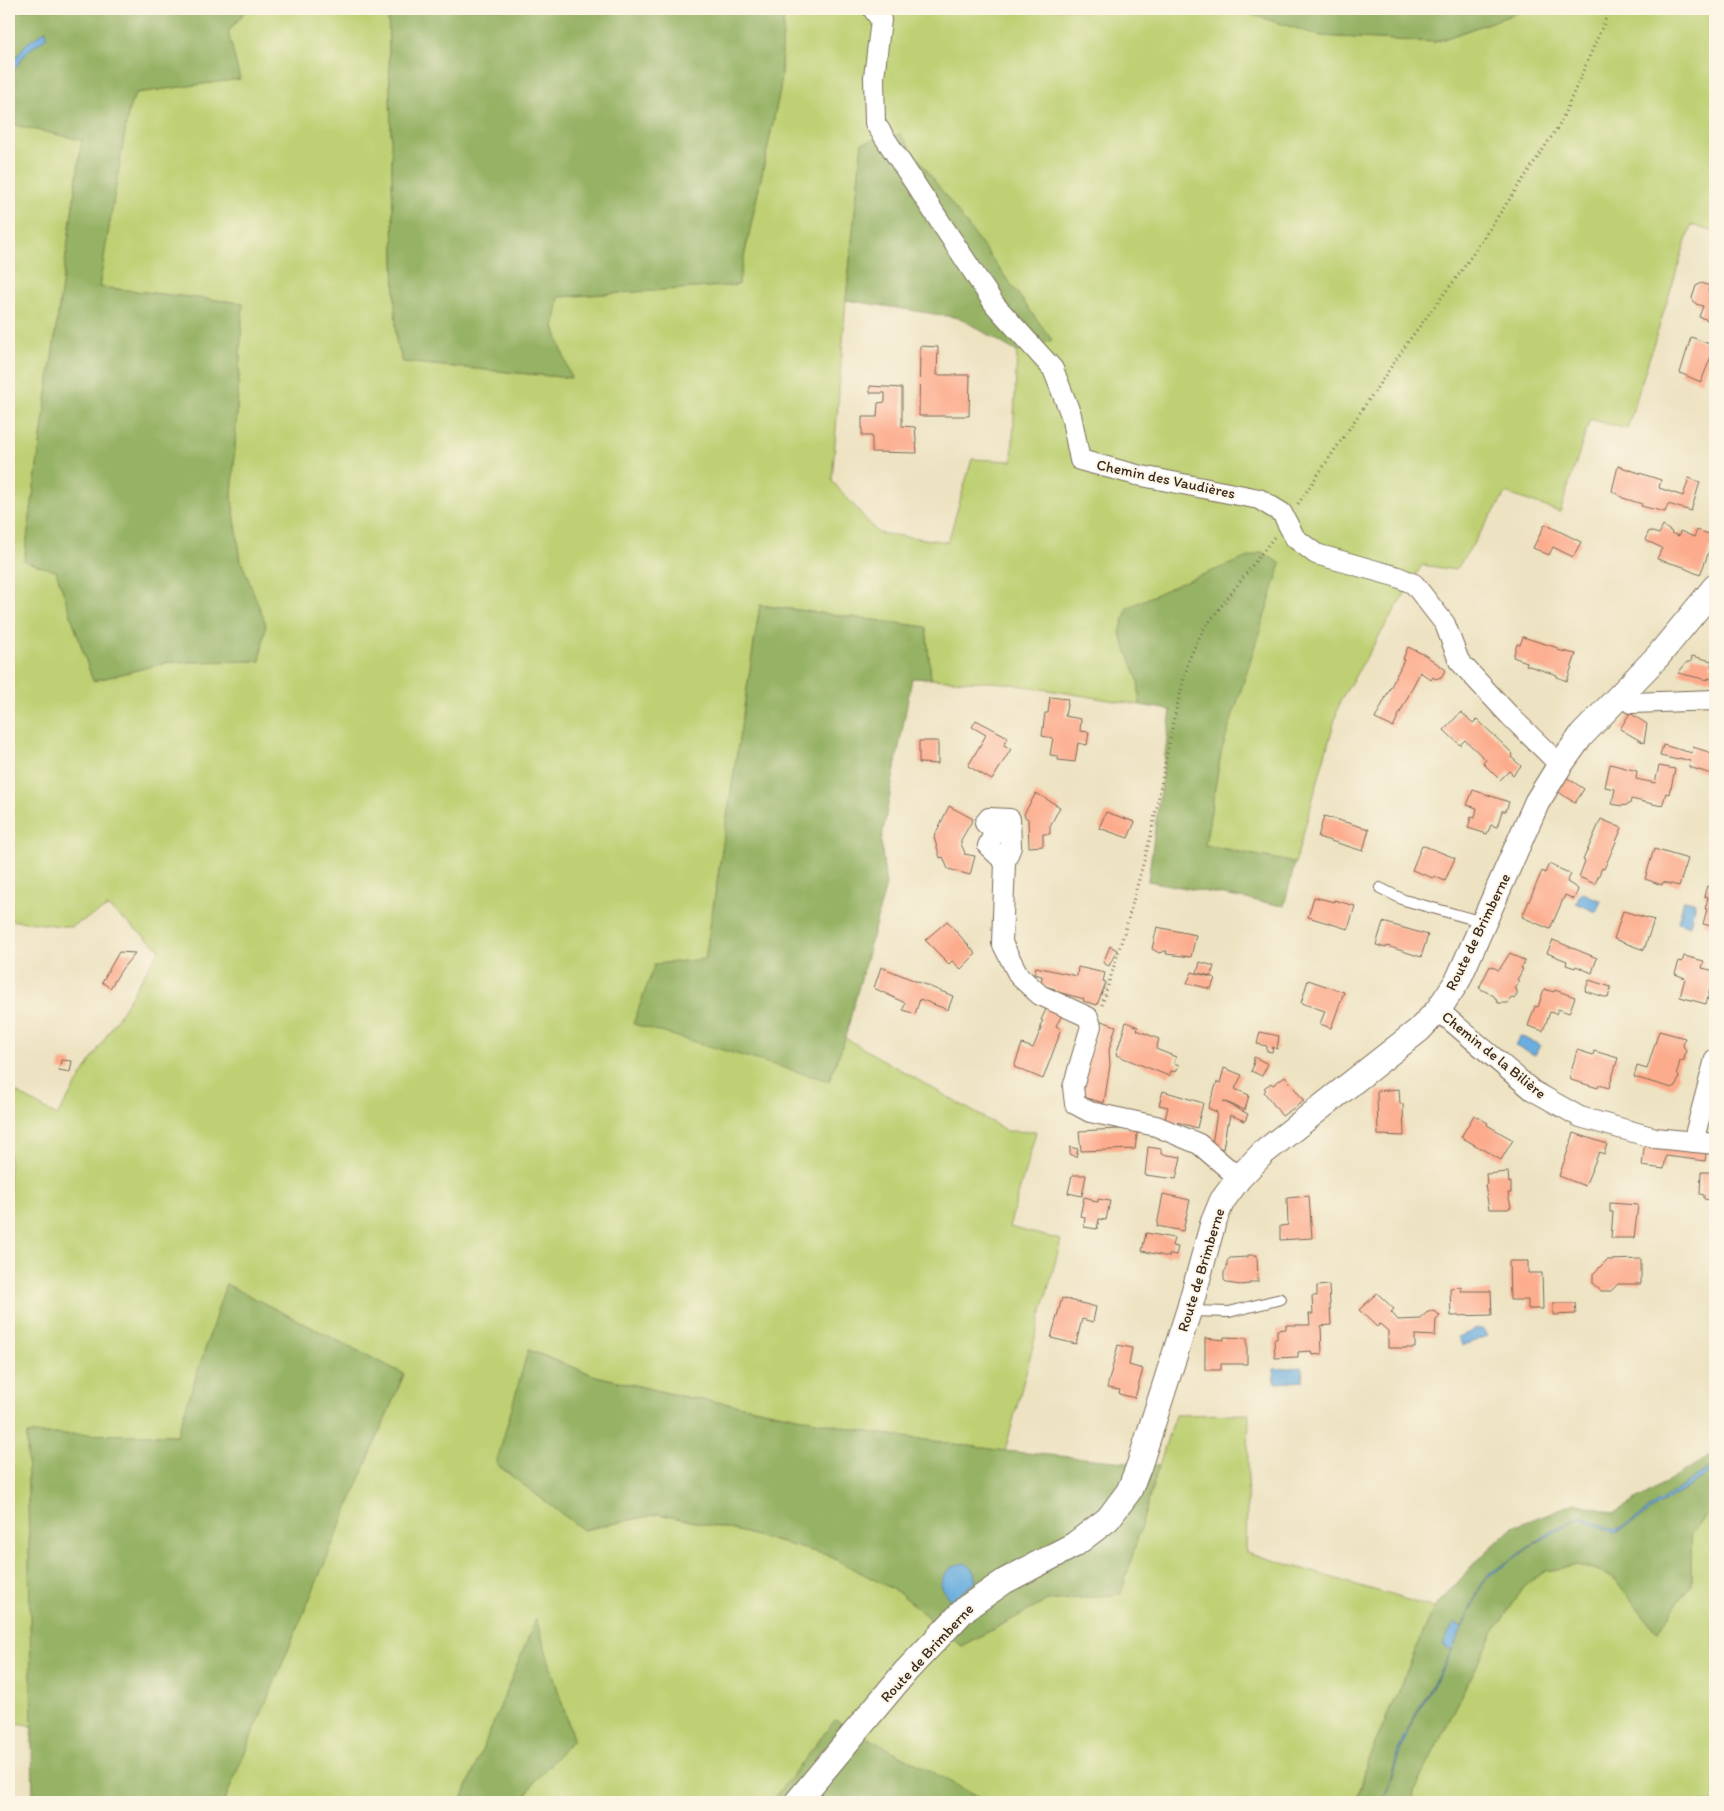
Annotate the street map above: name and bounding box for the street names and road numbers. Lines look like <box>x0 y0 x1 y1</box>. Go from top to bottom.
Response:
street label: Chemin des Vaudières <box>1095 455 1237 503</box>
street label: Route de Brimberne <box>1442 870 1514 994</box>
street label: Chemin de la Bilière <box>1438 1007 1550 1103</box>
street label: Route de Brimberne <box>1174 1206 1228 1334</box>
street label: Route de Brimberne <box>877 1600 977 1706</box>

